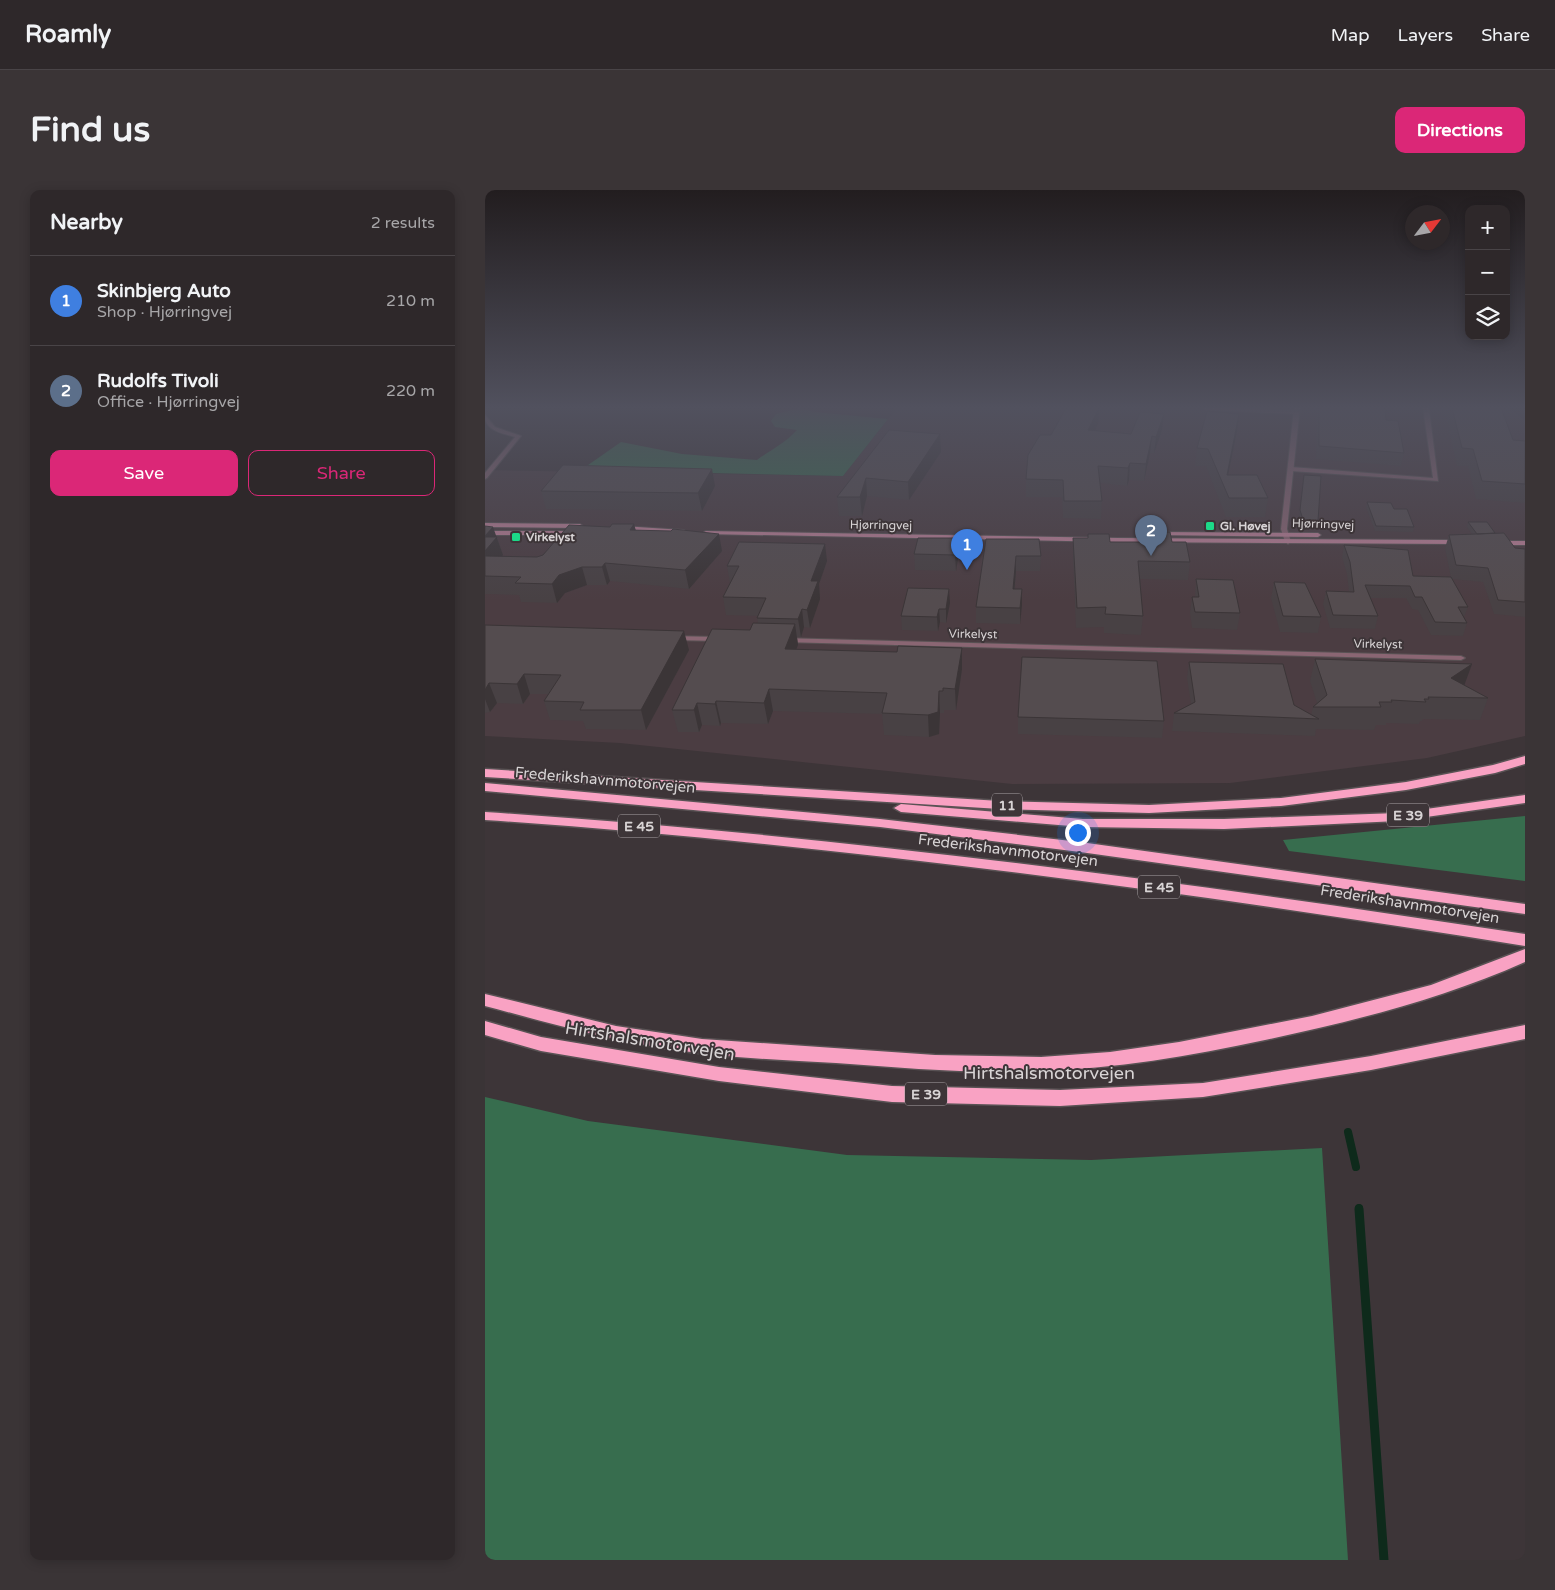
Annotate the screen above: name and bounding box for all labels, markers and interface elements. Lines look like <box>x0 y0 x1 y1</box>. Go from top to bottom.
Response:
text: Roamly <box>25 20 111 49</box>
text: Map <box>1331 24 1370 46</box>
text: Layers <box>1398 24 1453 46</box>
text: Share <box>1481 24 1530 46</box>
button: Directions <box>1395 107 1525 153</box>
text: Find us <box>30 109 150 151</box>
north arrow <box>1405 205 1450 250</box>
map controls <box>1465 205 1510 340</box>
button: + <box>1465 205 1510 250</box>
text: Nearby <box>50 210 123 235</box>
text: 2 results <box>371 213 435 233</box>
button: − <box>1465 250 1510 295</box>
text: Skinbjerg Auto <box>97 280 231 302</box>
text: 1 <box>61 291 71 311</box>
text: 210 m <box>386 291 435 311</box>
button: layers <box>1465 295 1510 340</box>
text: Shop · Hjørringvej <box>97 302 232 322</box>
text: Rudolfs Tivoli <box>97 370 219 392</box>
text: 2 <box>61 381 71 401</box>
text: 220 m <box>386 381 435 401</box>
text: Office · Hjørringvej <box>97 392 240 412</box>
button: Save <box>50 450 238 496</box>
button: Share <box>248 450 435 496</box>
pin: 2 <box>1135 515 1167 556</box>
street label: Hjørringvej <box>1292 516 1354 532</box>
street label: Hjørringvej <box>850 517 912 533</box>
place label: Gl. Høvej <box>1220 519 1271 534</box>
marker: Gl. Høvej <box>1204 520 1216 532</box>
pin: 1 <box>951 529 983 570</box>
place label: Virkelyst <box>526 530 575 545</box>
marker: Virkelyst <box>510 531 522 543</box>
street label: Virkelyst <box>949 627 998 641</box>
street label: Virkelyst <box>1354 637 1403 651</box>
street label: Frederikshavnmotorvejen <box>514 763 696 797</box>
road number: 11 <box>992 794 1022 816</box>
road number: E 39 <box>1387 804 1429 826</box>
road number: E 45 <box>618 814 660 838</box>
your location <box>1065 820 1091 846</box>
street label: Frederikshavnmotorvejen <box>917 830 1099 870</box>
road number: E 45 <box>1138 876 1180 899</box>
street label: Frederikshavnmotorvejen <box>1319 881 1501 927</box>
street label: Hirtshalsmotorvejen <box>563 1017 737 1065</box>
street label: Hirtshalsmotorvejen <box>963 1062 1135 1084</box>
road number: E 39 <box>905 1082 947 1106</box>

